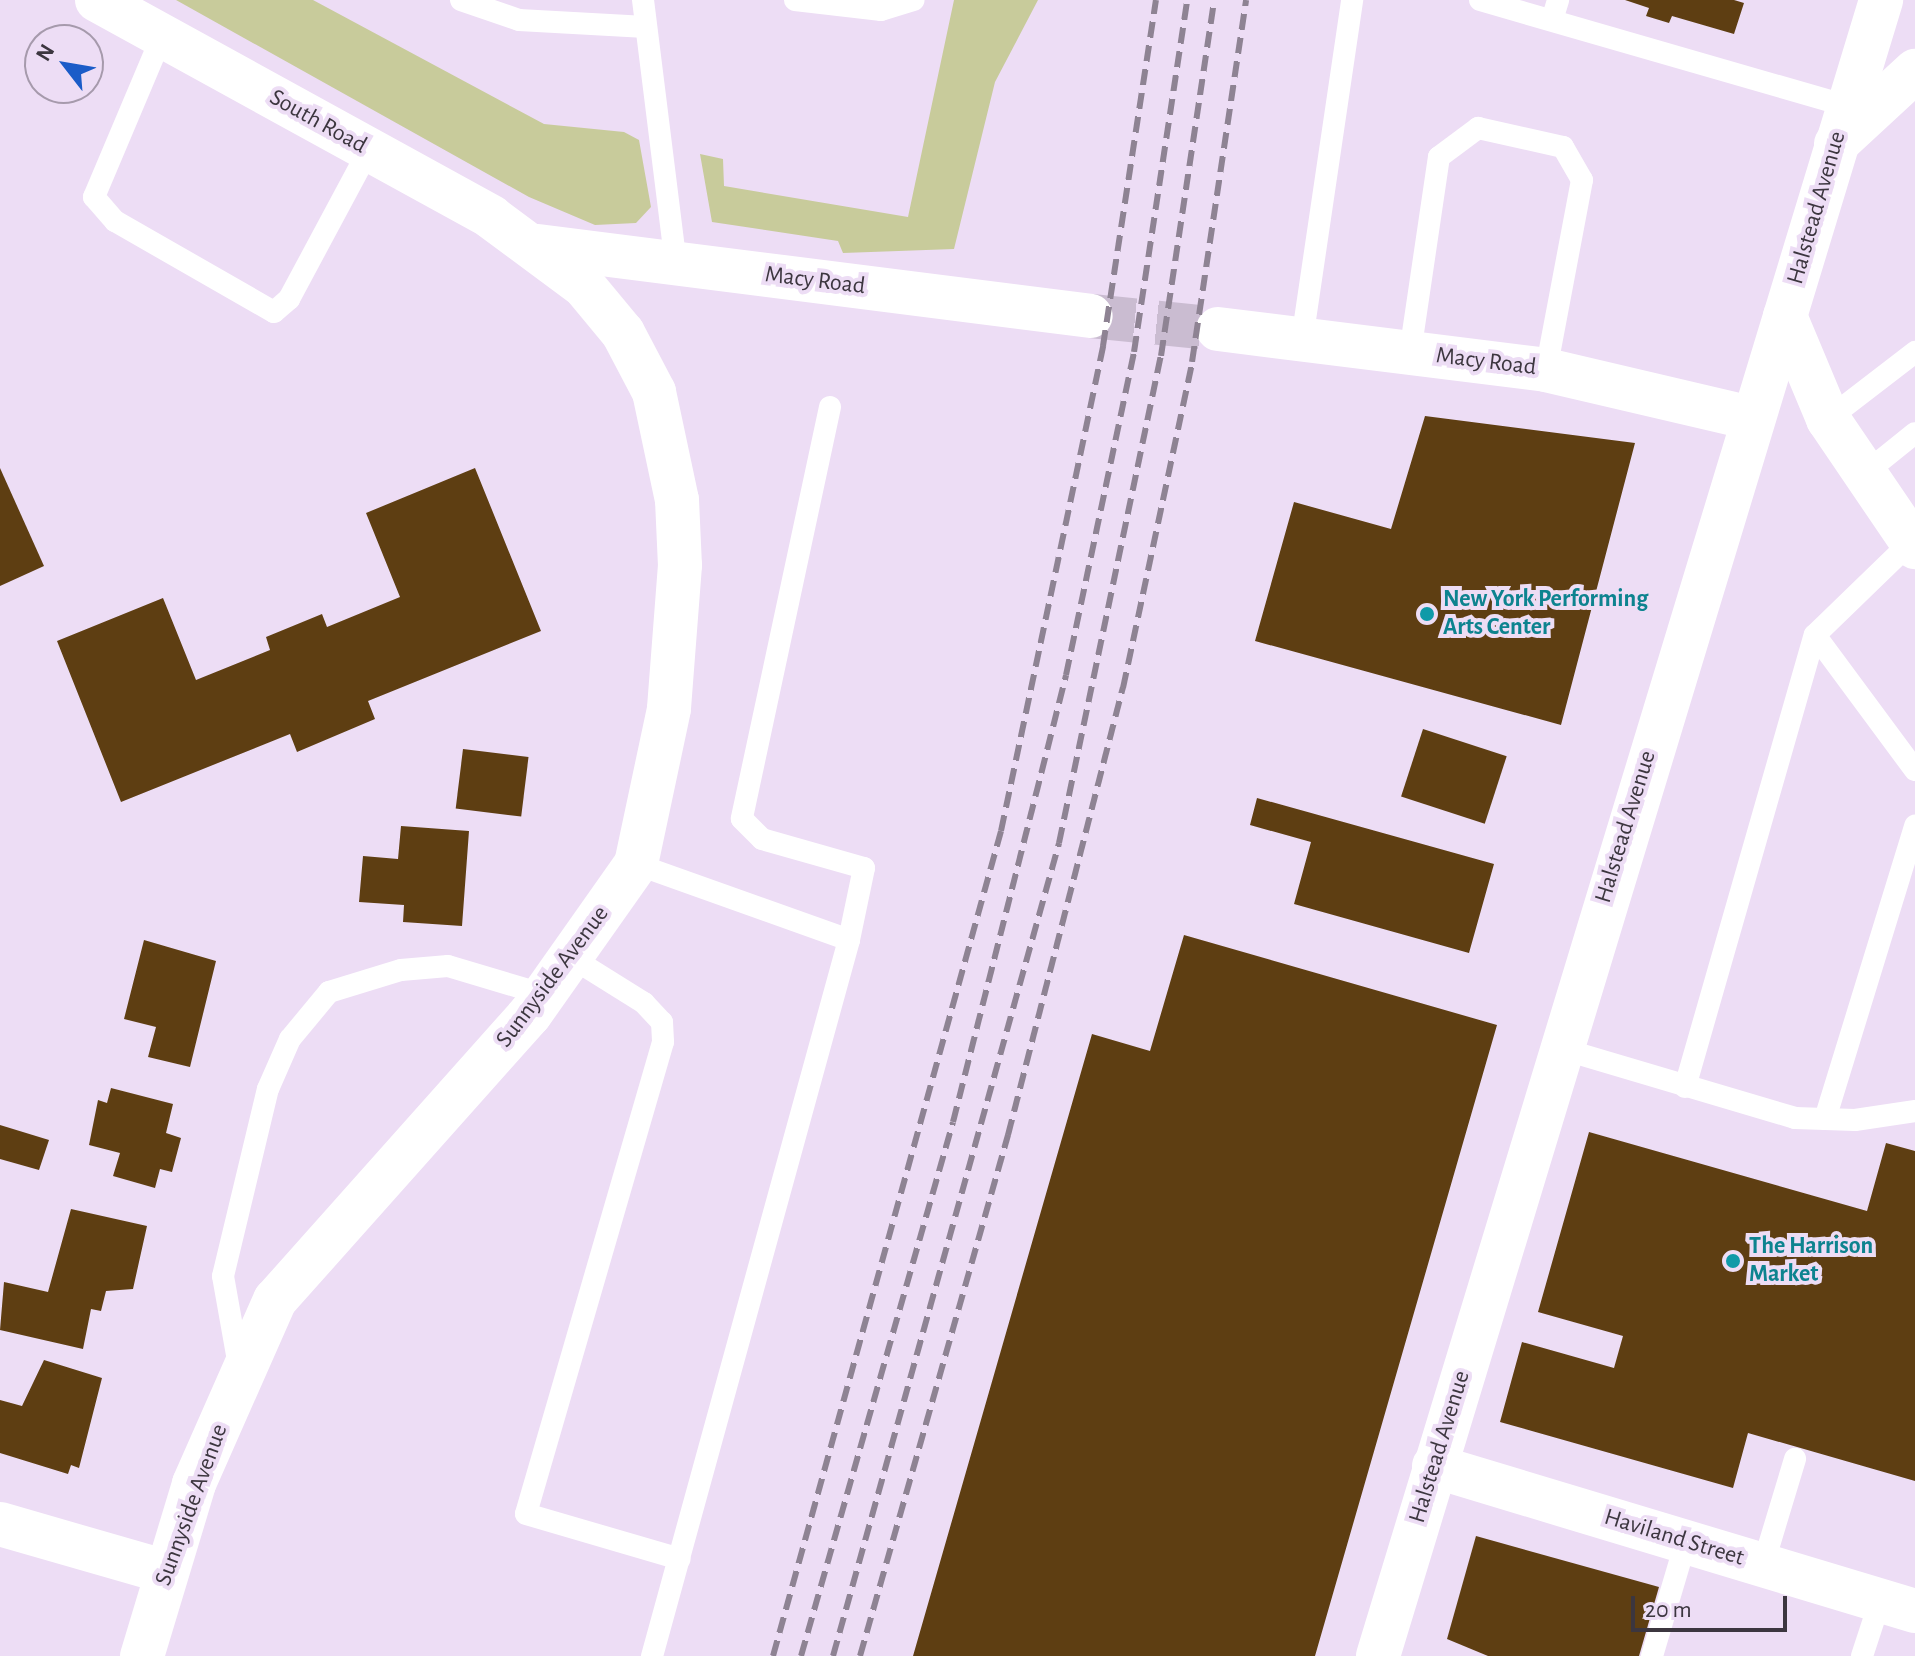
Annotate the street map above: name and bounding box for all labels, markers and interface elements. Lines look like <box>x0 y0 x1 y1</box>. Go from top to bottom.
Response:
north arrow <box>24 24 104 104</box>
text: N <box>32 40 59 65</box>
street label: South Road <box>264 84 372 160</box>
street label: Halstead Avenue <box>1781 128 1853 288</box>
street label: Macy Road <box>763 261 867 301</box>
street label: Macy Road <box>1434 342 1538 382</box>
place label: New York Performing Arts Center <box>1443 586 1648 642</box>
marker: New York Performing Arts Center <box>1418 605 1436 623</box>
street label: Halstead Avenue <box>1589 747 1663 907</box>
street label: Sunnyside Avenue <box>490 901 616 1053</box>
place label: The Harrison Market <box>1749 1233 1873 1289</box>
marker: The Harrison Market <box>1724 1252 1742 1270</box>
street label: Halstead Avenue <box>1403 1367 1477 1527</box>
street label: Sunnyside Avenue <box>149 1420 235 1590</box>
street label: Haviland Street <box>1601 1503 1747 1573</box>
scale bar <box>1635 1580 1791 1630</box>
text: 20 m <box>1645 1598 1692 1622</box>

